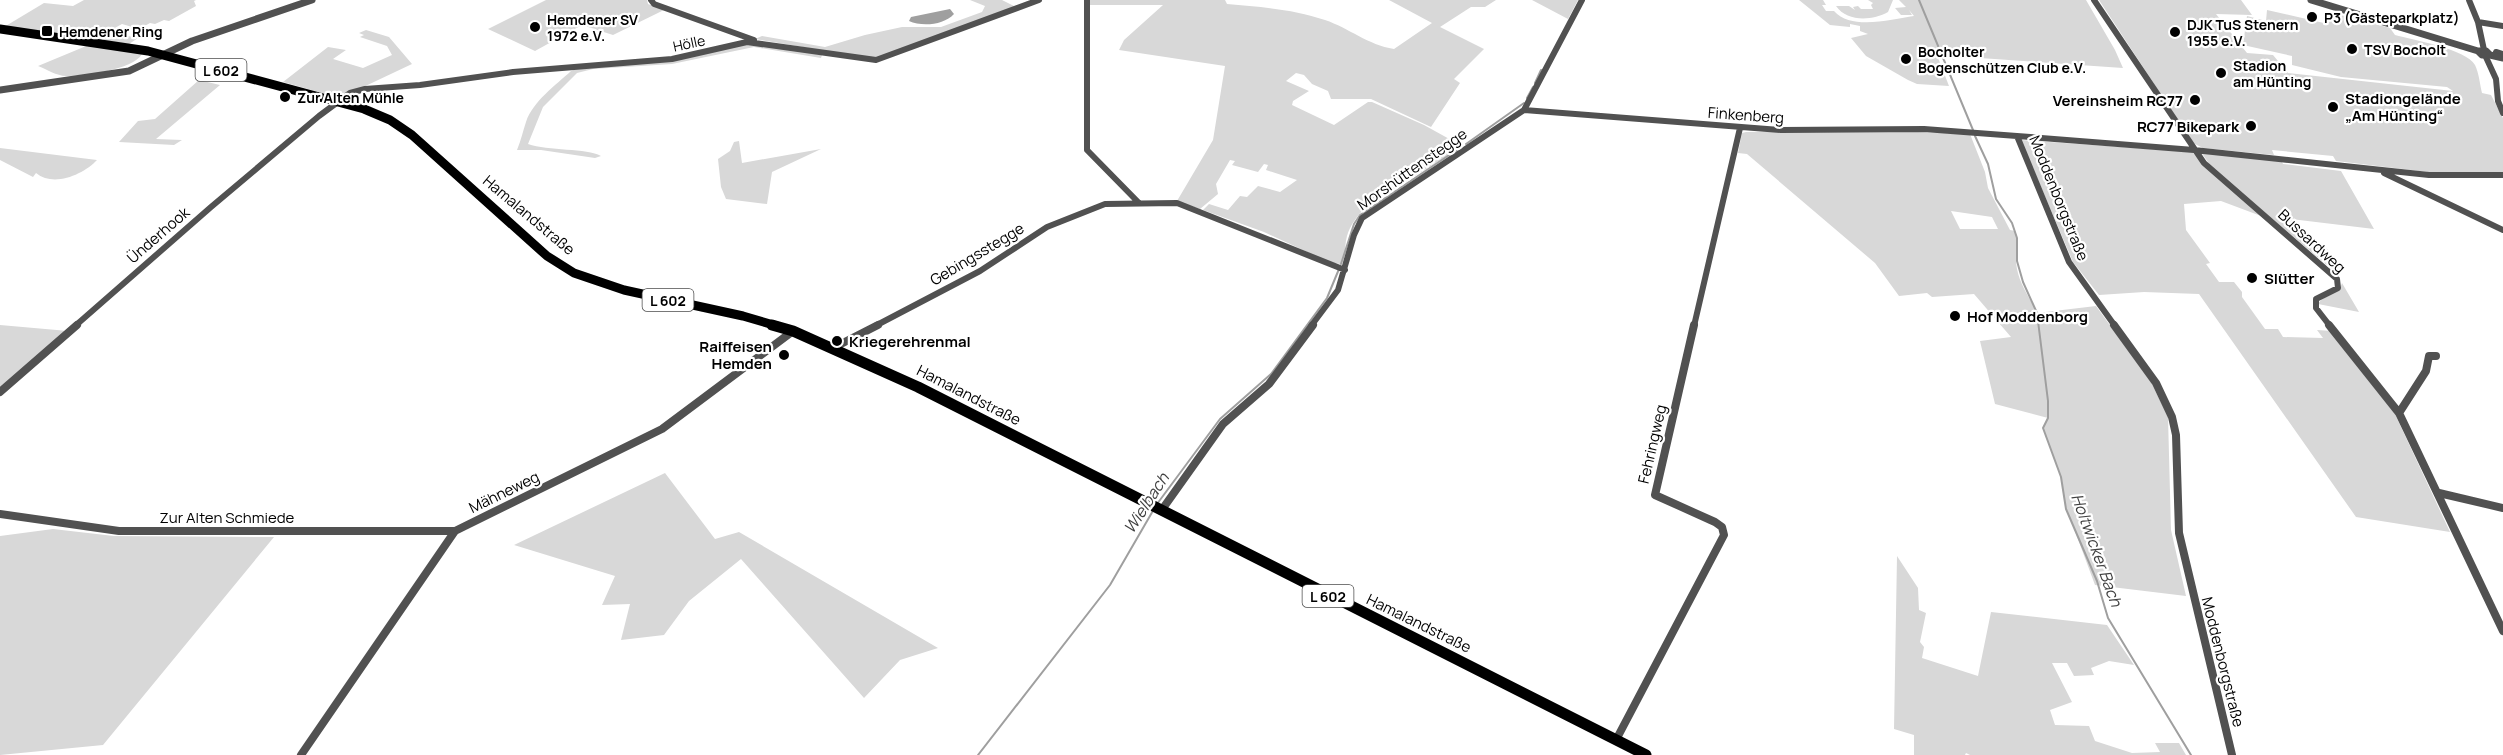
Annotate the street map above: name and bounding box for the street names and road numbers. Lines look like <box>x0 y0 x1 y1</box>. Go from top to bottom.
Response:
street label: Hölle <box>671 30 707 56</box>
road number: L 602 <box>196 59 246 81</box>
street label: Finkenberg <box>1707 102 1785 128</box>
street label: Morshüttenstegge <box>1353 123 1471 215</box>
street label: Moddenborgstraße <box>2024 132 2094 264</box>
street label: Hamalandstraße <box>478 170 580 260</box>
street label: Ünderhook <box>122 202 194 268</box>
street label: Bussardweg <box>2274 204 2350 278</box>
street label: Gebingsstegge <box>926 218 1028 290</box>
road number: L 602 <box>642 289 694 311</box>
street label: Hamalandstraße <box>913 360 1025 430</box>
street label: Fehringweg <box>1633 402 1671 486</box>
street label: Mähneweg <box>465 466 543 518</box>
street label: Zur Alten Schmiede <box>160 507 295 528</box>
road number: L 602 <box>1302 585 1354 607</box>
street label: Hamalandstraße <box>1363 589 1475 658</box>
street label: Moddenborgstraße <box>2197 595 2249 730</box>

